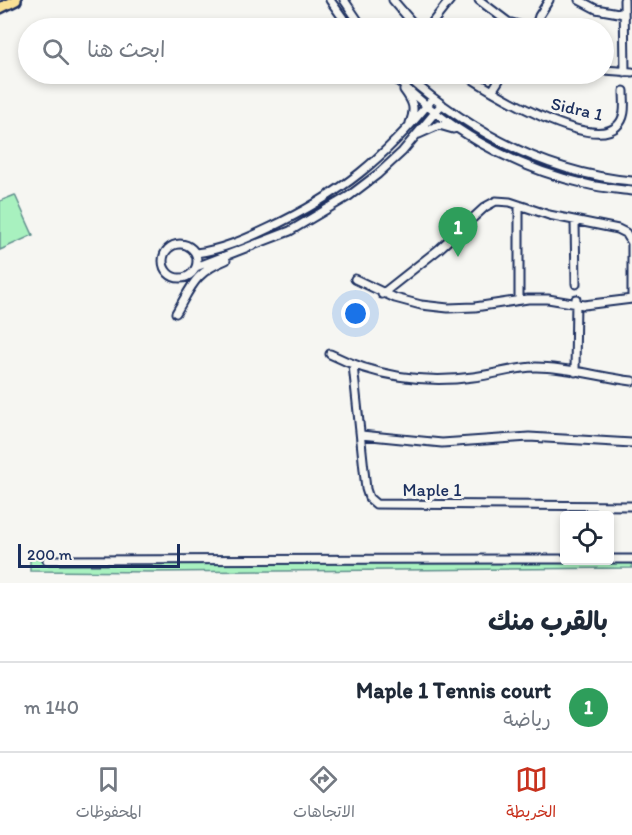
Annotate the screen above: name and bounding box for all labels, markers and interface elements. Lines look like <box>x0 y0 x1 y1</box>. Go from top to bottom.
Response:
search box <box>18 18 614 84</box>
icon: search <box>39 35 72 68</box>
text: ابحث هنا <box>87 36 166 63</box>
street label: Sidra 1 <box>549 92 605 126</box>
pin: 1 <box>438 208 478 257</box>
your location <box>341 299 370 328</box>
street label: Maple 1 <box>402 479 462 501</box>
map controls <box>560 511 614 565</box>
button: locate <box>560 511 614 565</box>
scale bar <box>18 541 180 568</box>
text: 200 m <box>27 545 72 564</box>
text: بالقرب منك <box>488 605 608 637</box>
text: Maple 1 Tennis court <box>356 677 551 704</box>
text: 140 m <box>24 695 79 719</box>
text: 1 <box>584 695 593 719</box>
text: رياضة <box>503 707 551 731</box>
tab: المحفوظات <box>76 763 142 826</box>
tab: الاتجاهات <box>293 763 355 826</box>
tab: الخريطة <box>506 763 556 826</box>

